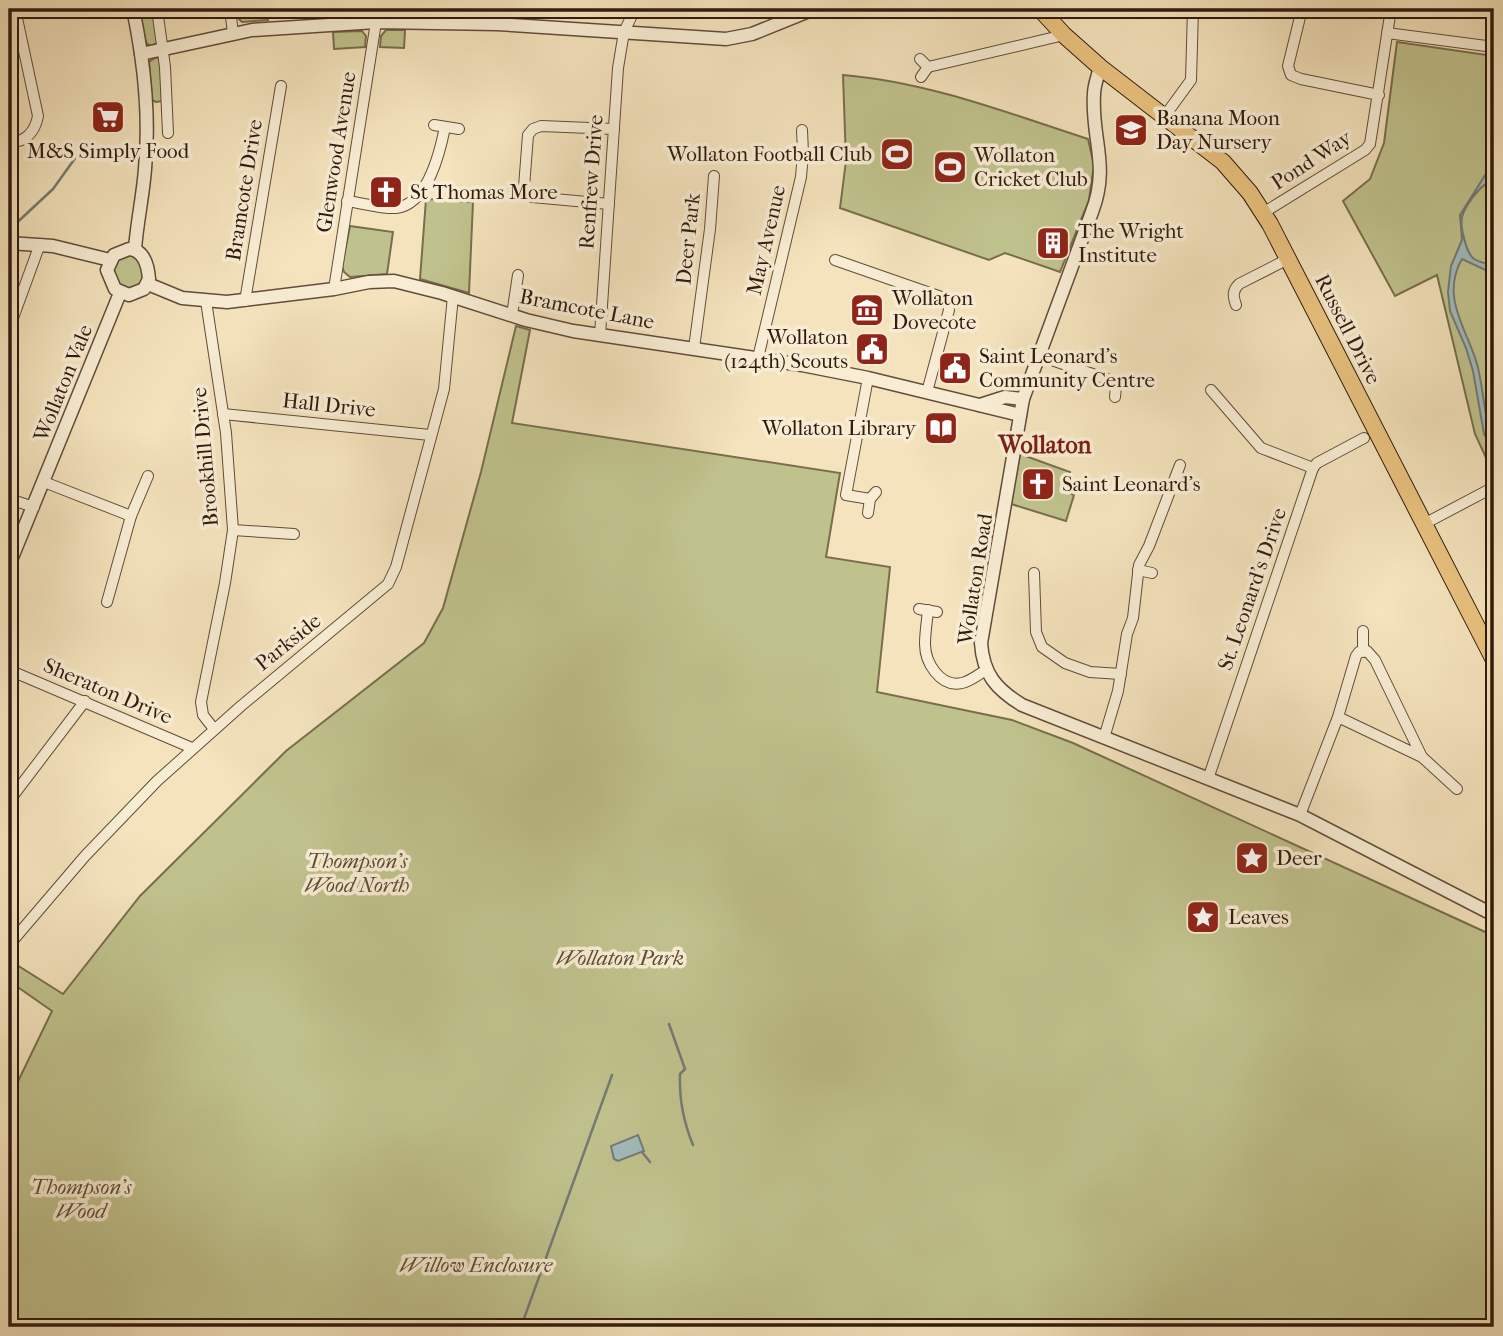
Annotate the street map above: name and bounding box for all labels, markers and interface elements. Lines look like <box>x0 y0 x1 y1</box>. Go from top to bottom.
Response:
street label: Glenwood Avenue <box>311 70 361 234</box>
supermarket icon: M&S Simply Food <box>89 98 127 136</box>
place label: Banana Moon Day Nursery <box>1156 106 1280 154</box>
school or university icon: Banana Moon Day Nursery <box>1112 111 1150 149</box>
street label: Renfrew Drive <box>574 114 608 250</box>
street label: Bramcote Drive <box>221 117 267 263</box>
street label: Pond Way <box>1267 125 1356 195</box>
sports icon: Wollaton Football Club <box>878 135 916 173</box>
place label: M&S Simply Food <box>27 139 190 163</box>
place label: Wollaton Football Club <box>666 142 872 166</box>
place label: Wollaton Cricket Club <box>973 143 1088 191</box>
sports icon: Wollaton Cricket Club <box>931 148 969 186</box>
church icon: St Thomas More <box>367 173 405 211</box>
place label: St Thomas More <box>410 180 558 204</box>
street label: May Avenue <box>742 183 790 297</box>
street label: Deer Park <box>671 192 705 286</box>
place label: The Wright Institute <box>1078 219 1184 267</box>
building icon: The Wright Institute <box>1034 224 1072 262</box>
street label: Russell Drive <box>1310 270 1386 388</box>
street label: Bramcote Lane <box>518 284 656 334</box>
place label: Wollaton Dovecote <box>891 286 976 334</box>
museum icon: Wollaton Dovecote <box>848 291 886 329</box>
street label: Wollaton Vale <box>28 321 97 446</box>
place label: Wollaton (124th) Scouts <box>724 325 848 373</box>
public building icon: Wollaton (124th) Scouts <box>853 330 891 368</box>
place label: Saint Leonard's Community Centre <box>979 344 1155 392</box>
public building icon: Saint Leonard's Community Centre <box>936 349 974 387</box>
street label: Brookhill Drive <box>187 386 223 528</box>
street label: Hall Drive <box>281 388 377 422</box>
library icon: Wollaton Library <box>922 409 960 447</box>
place label: Wollaton Library <box>761 416 917 440</box>
district label: Wollaton <box>998 431 1092 459</box>
church icon: Saint Leonard's <box>1019 465 1057 503</box>
place label: Saint Leonard's <box>1062 472 1201 496</box>
street label: St. Leonard's Drive <box>1213 505 1291 673</box>
street label: Wollaton Road <box>953 511 997 647</box>
street label: Parkside <box>250 608 326 676</box>
street label: Sheraton Drive <box>40 653 176 729</box>
place icon: Deer <box>1233 839 1271 877</box>
place label: Deer <box>1276 846 1322 870</box>
park label: Thompson's Wood North <box>305 849 410 897</box>
place icon: Leaves <box>1184 898 1222 936</box>
place label: Leaves <box>1228 905 1289 929</box>
park label: Wollaton Park <box>556 946 684 970</box>
park label: Thompson's Wood <box>31 1175 132 1223</box>
park label: Willow Enclosure <box>399 1253 553 1277</box>

